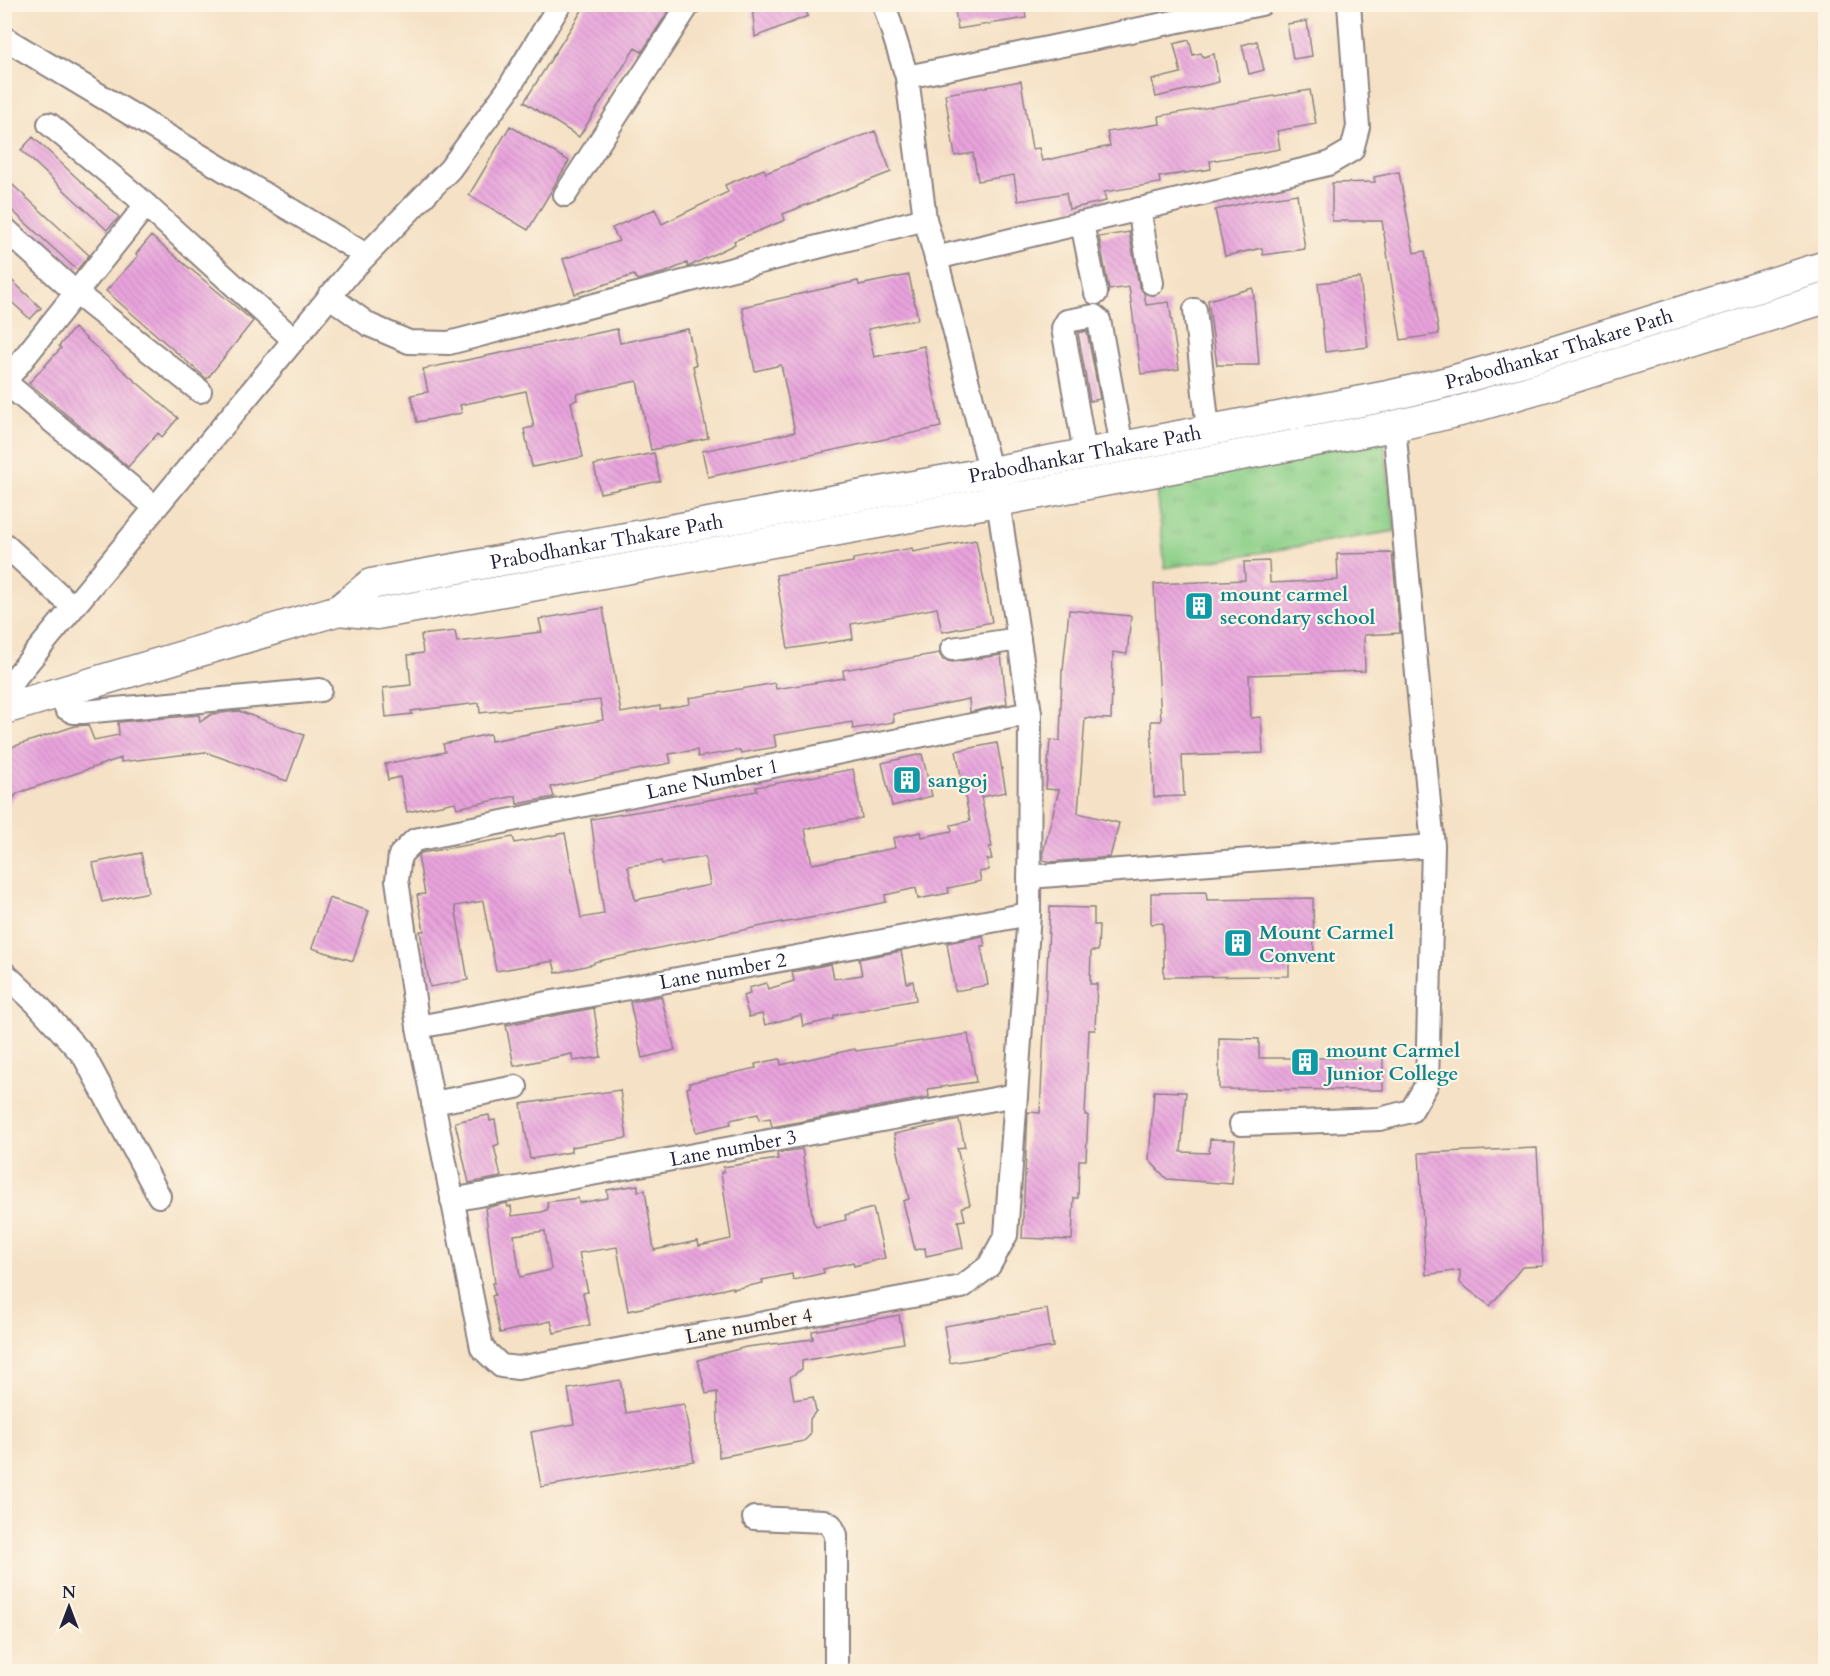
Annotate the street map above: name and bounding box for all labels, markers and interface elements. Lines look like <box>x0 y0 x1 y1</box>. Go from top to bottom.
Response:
street label: Prabodhankar Thakare Path <box>1442 302 1676 396</box>
street label: Prabodhankar Thakare Path <box>966 419 1203 489</box>
street label: Prabodhankar Thakare Path <box>488 507 725 576</box>
place label: mount carmel secondary school <box>1220 581 1376 631</box>
building icon: mount carmel secondary school <box>1183 590 1215 622</box>
street label: Lane Number 1 <box>644 752 781 805</box>
building icon: sangoj <box>891 764 923 796</box>
place label: sangoj <box>928 767 988 794</box>
place label: Mount Carmel Convent <box>1259 919 1394 969</box>
building icon: Mount Carmel Convent <box>1222 927 1254 959</box>
street label: Lane number 2 <box>657 946 789 996</box>
place label: mount Carmel Junior College <box>1323 1037 1460 1087</box>
building icon: mount Carmel Junior College <box>1289 1046 1321 1078</box>
street label: Lane number 3 <box>667 1123 799 1173</box>
street label: Lane number 4 <box>683 1302 815 1350</box>
north arrow <box>39 1577 99 1637</box>
text: N <box>62 1582 76 1604</box>

